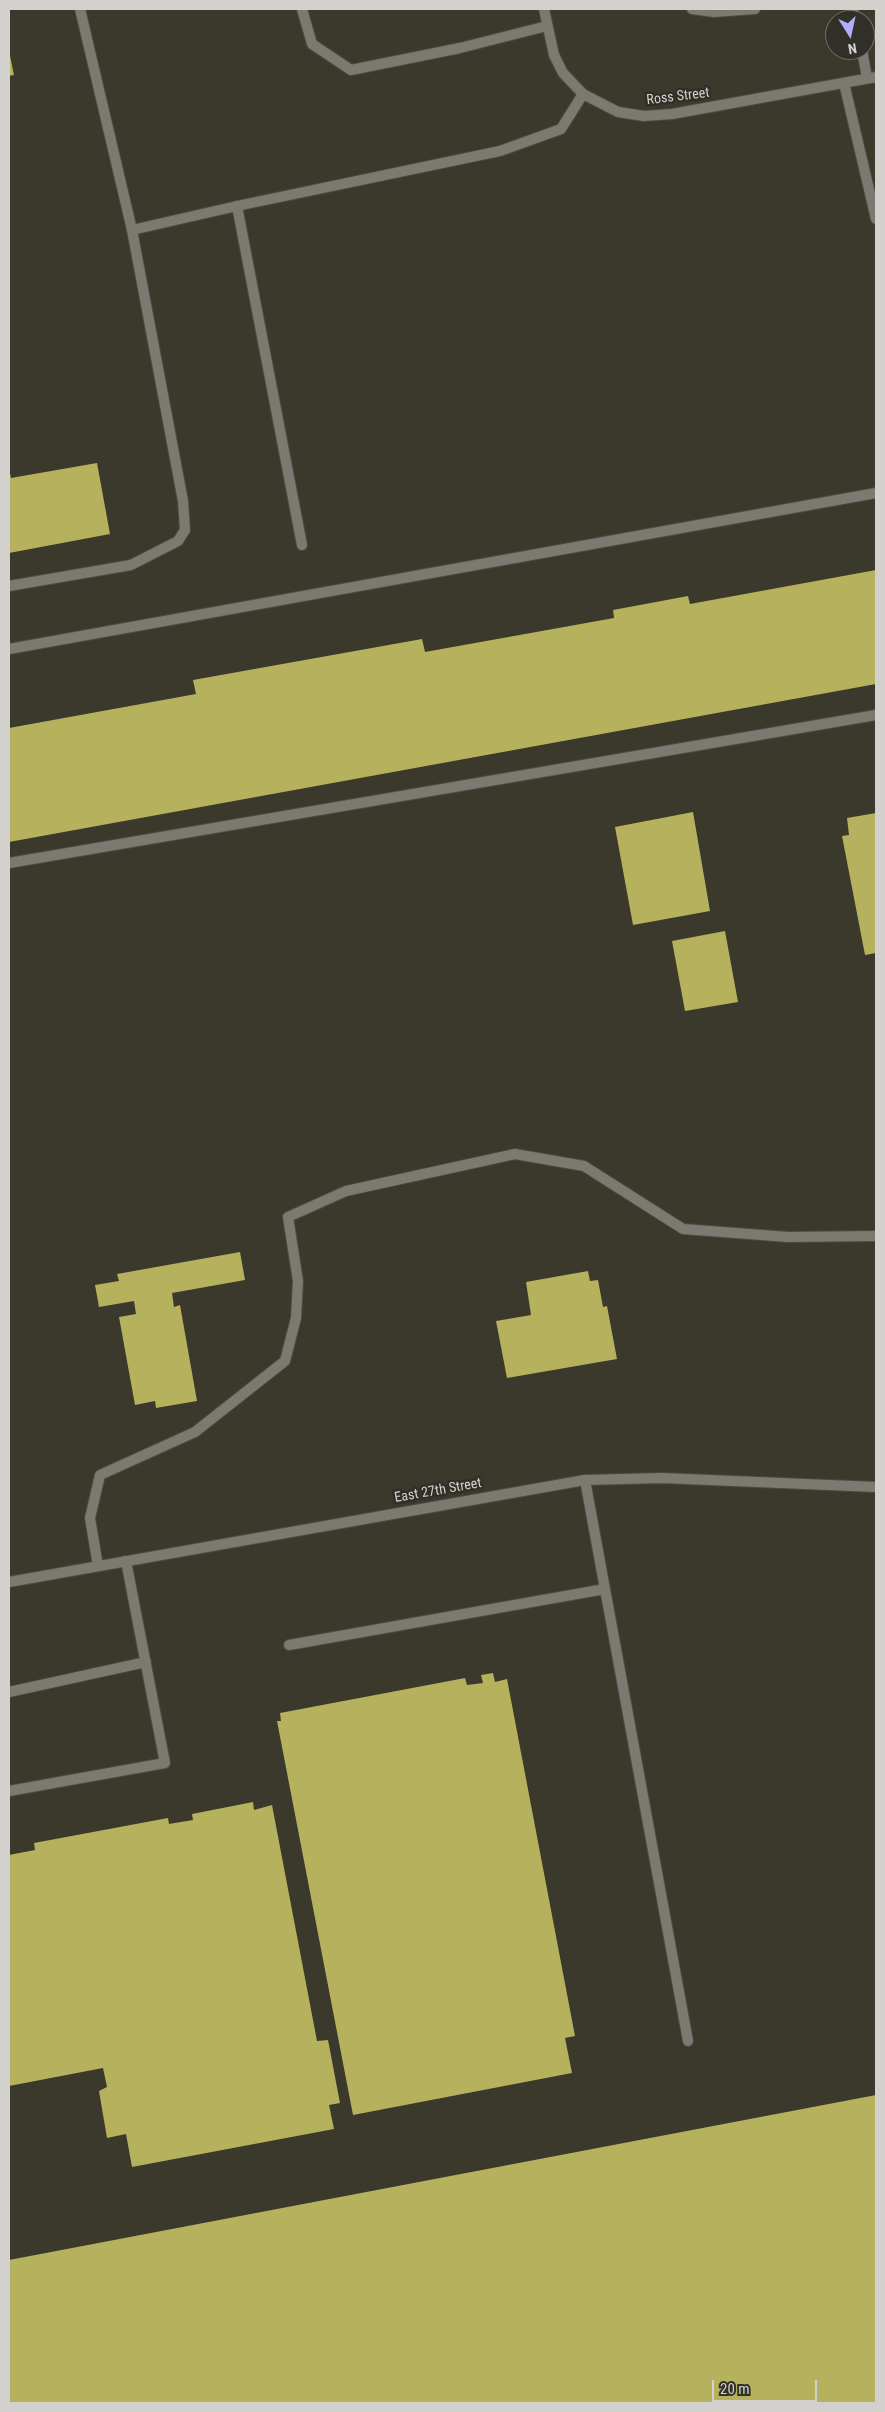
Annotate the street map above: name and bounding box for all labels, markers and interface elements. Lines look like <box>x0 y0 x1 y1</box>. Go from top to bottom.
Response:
north arrow <box>825 10 875 60</box>
text: N <box>847 40 858 57</box>
street label: Ross Street <box>646 85 710 109</box>
street label: East 27th Street <box>393 1475 483 1507</box>
scale bar <box>715 2370 820 2402</box>
text: 20 m <box>720 2380 750 2398</box>

